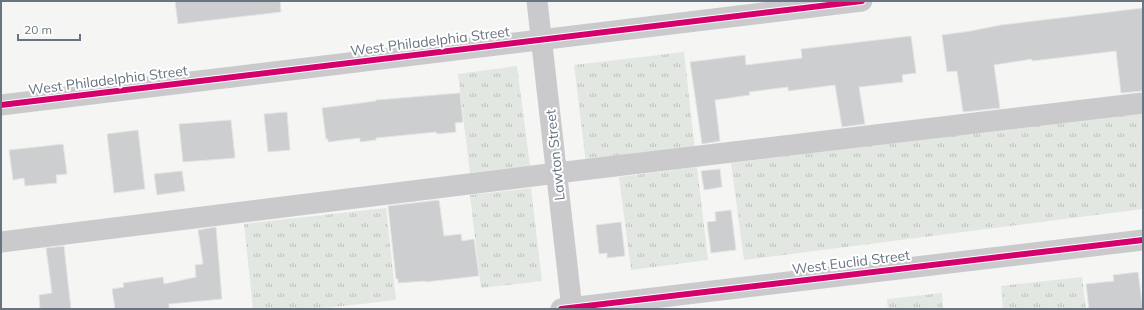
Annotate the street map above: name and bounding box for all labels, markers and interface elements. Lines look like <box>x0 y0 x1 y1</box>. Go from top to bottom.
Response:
scale bar <box>18 16 80 42</box>
text: 20 m <box>24 22 52 37</box>
street label: West Philadelphia Street <box>349 22 511 60</box>
street label: West Philadelphia Street <box>27 61 189 99</box>
street label: Lawton Street <box>541 108 569 202</box>
street label: West Euclid Street <box>791 246 911 278</box>

